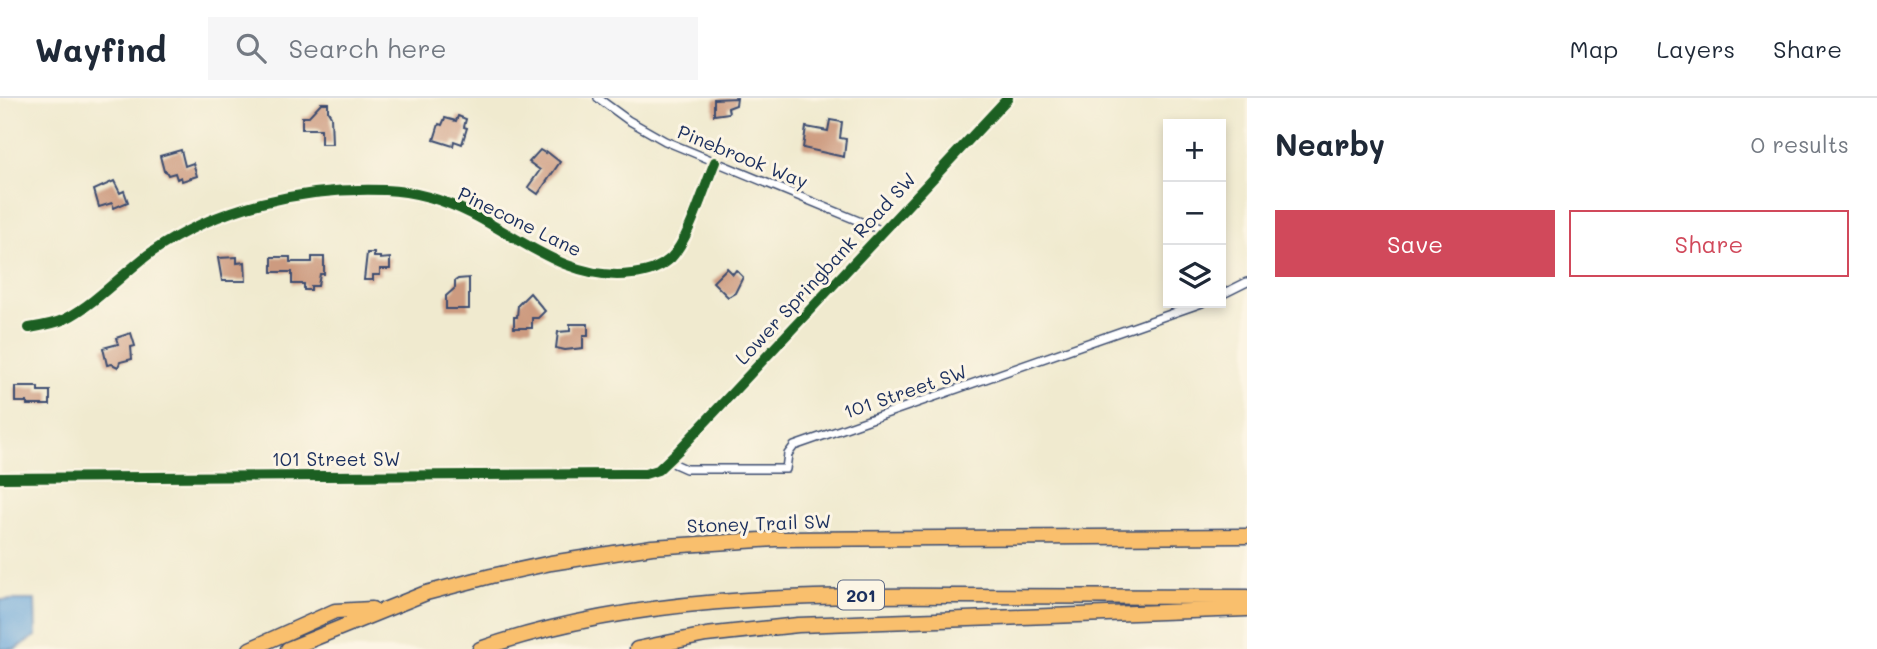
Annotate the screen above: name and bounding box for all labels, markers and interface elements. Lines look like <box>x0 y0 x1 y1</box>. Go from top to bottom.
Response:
search box <box>208 17 698 80</box>
text: Wayfind <box>35 27 166 70</box>
icon: search <box>232 29 270 67</box>
text: Search here <box>288 31 447 65</box>
text: Map <box>1570 33 1618 64</box>
text: Layers <box>1656 33 1735 64</box>
text: Share <box>1773 33 1842 64</box>
street label: Pinebrook Way <box>674 118 812 194</box>
map controls <box>1163 119 1226 308</box>
button: + <box>1163 119 1226 182</box>
text: Nearby <box>1275 124 1385 164</box>
text: 0 results <box>1751 129 1849 159</box>
street label: Lower Springbank Road SW <box>729 167 921 369</box>
street label: Pinecone Lane <box>454 180 586 262</box>
button: − <box>1163 182 1226 245</box>
button: Save <box>1275 210 1555 277</box>
button: Share <box>1569 210 1849 277</box>
button: layers <box>1163 245 1226 308</box>
street label: 101 Street SW <box>840 358 970 424</box>
street label: 101 Street SW <box>272 446 400 471</box>
street label: Stoney Trail SW <box>686 508 832 538</box>
road number: 201 <box>838 580 884 610</box>

